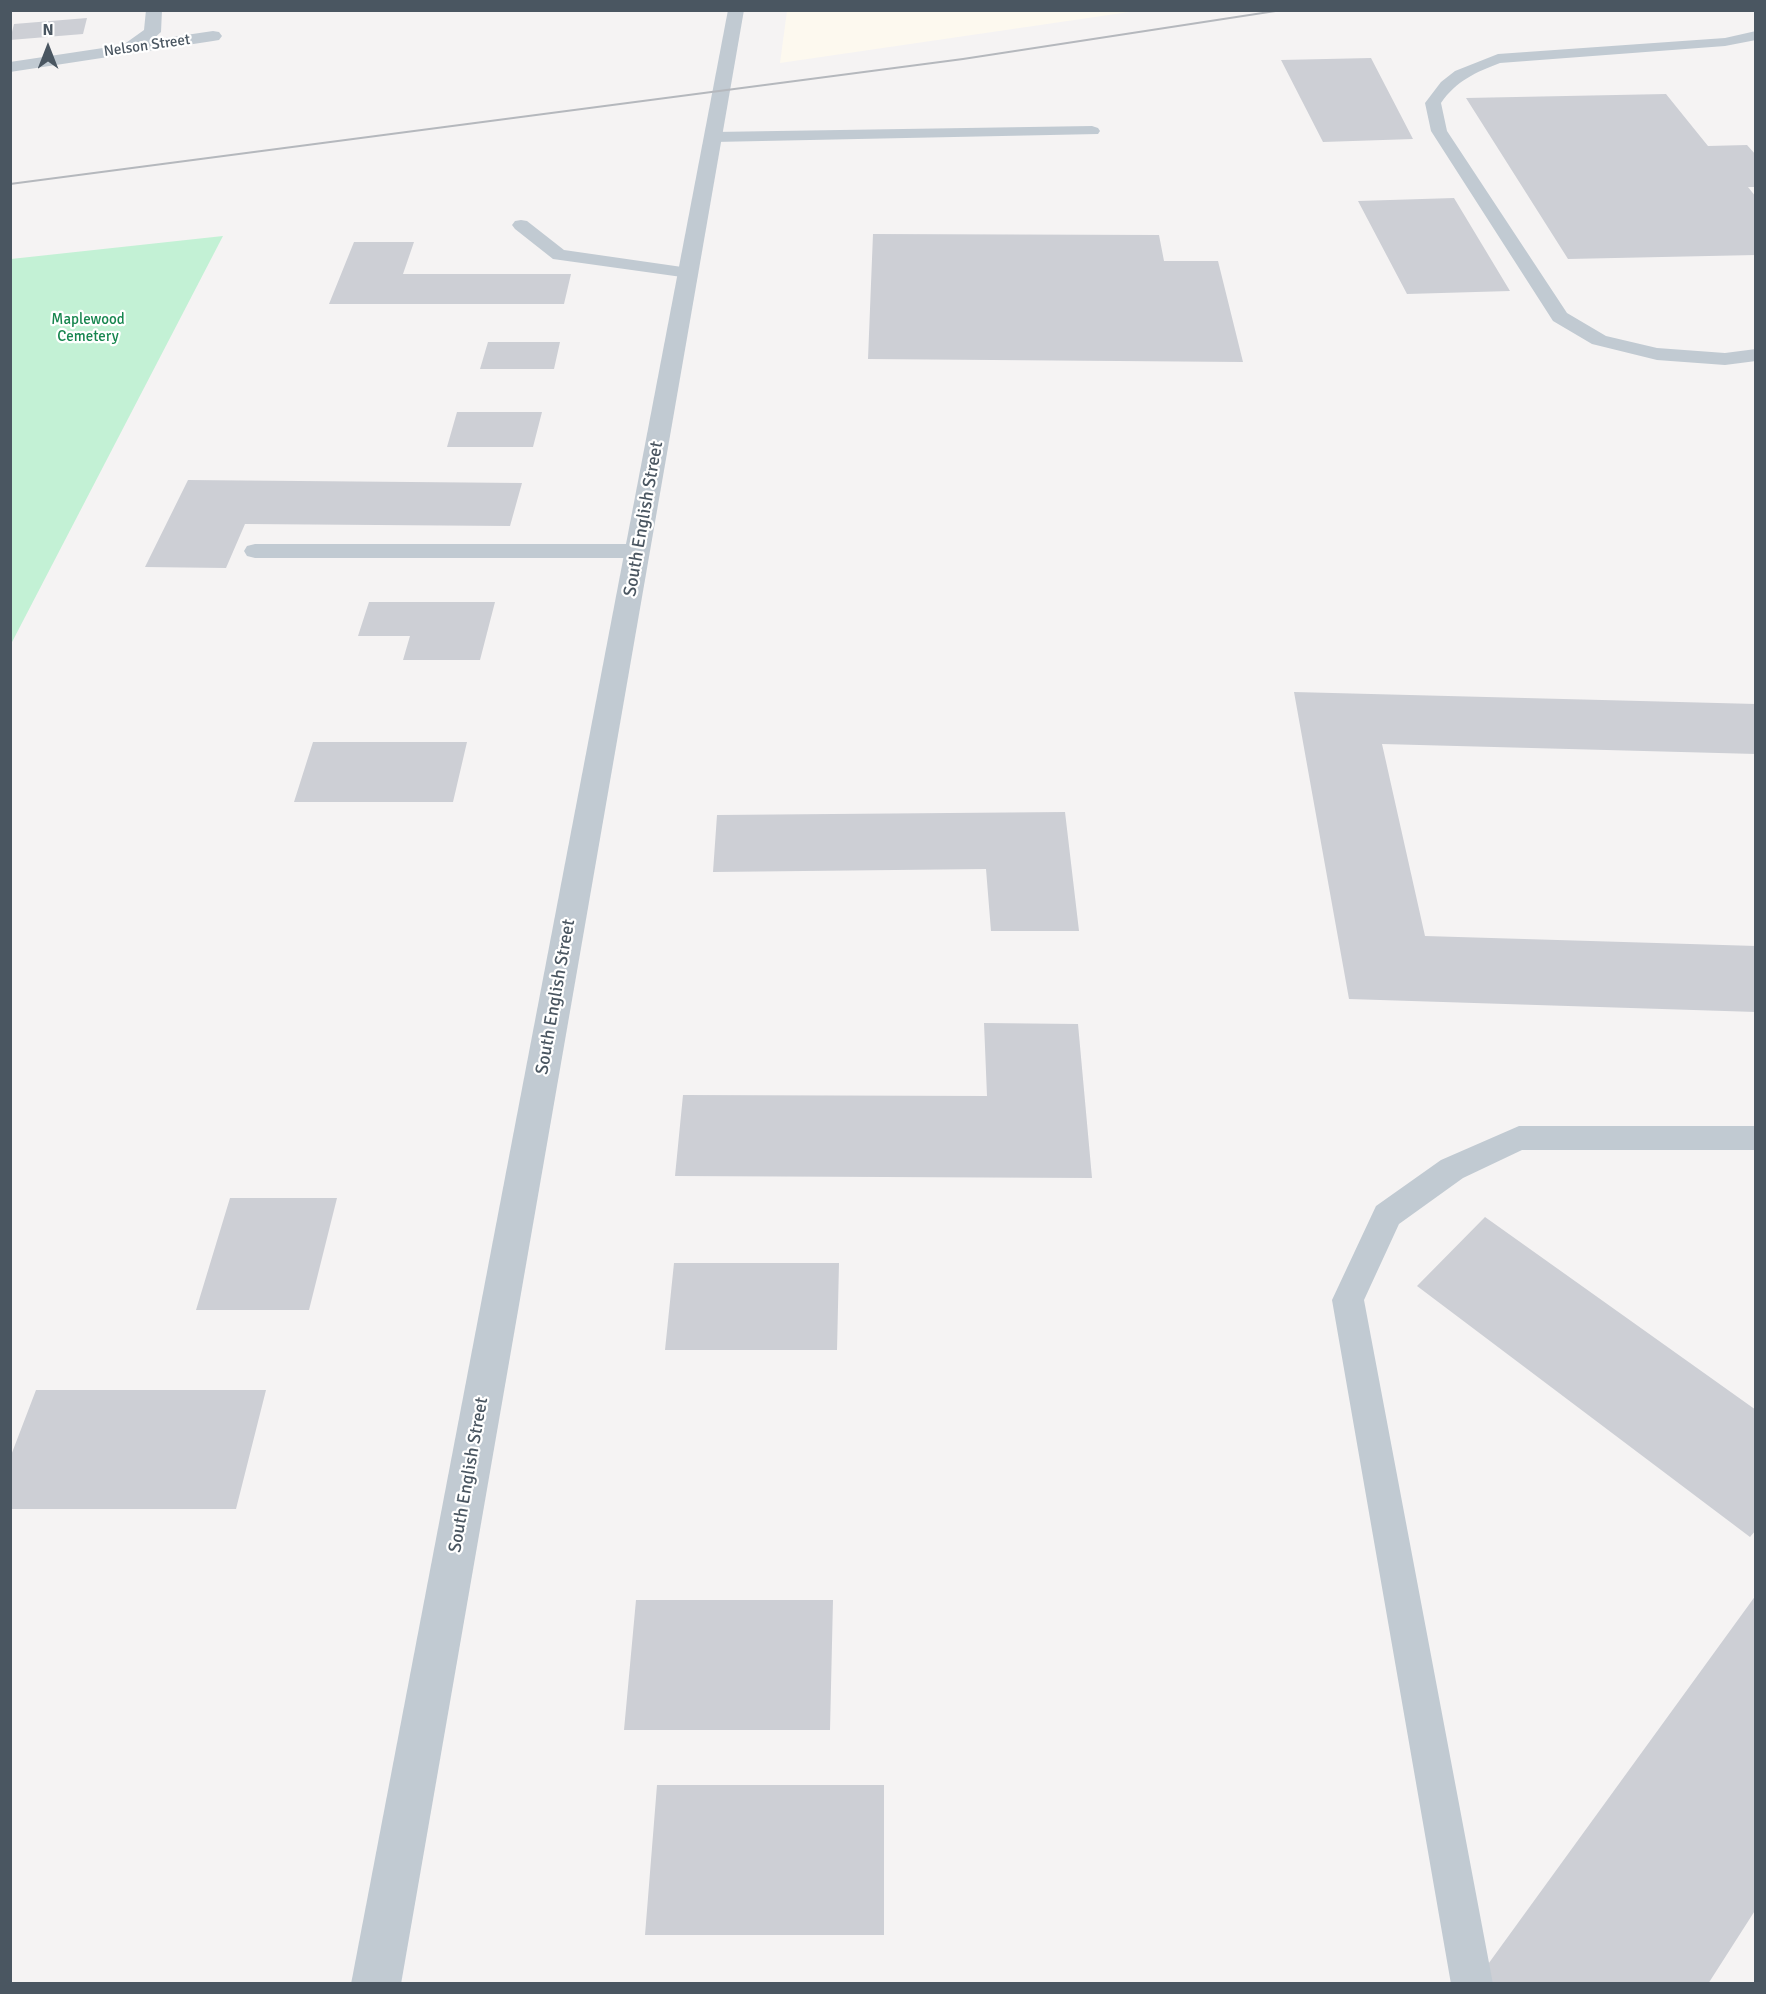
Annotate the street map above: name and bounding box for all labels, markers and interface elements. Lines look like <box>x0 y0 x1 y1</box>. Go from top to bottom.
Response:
north arrow <box>18 18 78 78</box>
text: N <box>42 20 54 40</box>
street label: Nelson Street <box>103 31 191 61</box>
park label: Maplewood Cemetery <box>51 311 125 346</box>
street label: South English Street <box>620 440 668 598</box>
street label: South English Street <box>532 918 580 1076</box>
street label: South English Street <box>445 1396 493 1554</box>

